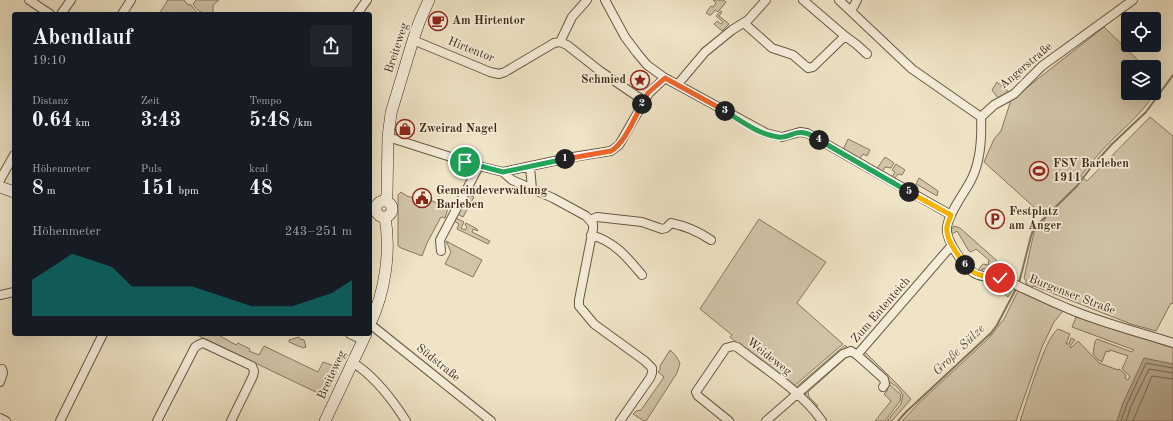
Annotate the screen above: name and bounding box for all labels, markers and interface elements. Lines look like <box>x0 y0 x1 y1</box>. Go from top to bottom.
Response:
cafe icon: Am Hirtentor <box>427 10 449 32</box>
map controls <box>1121 12 1161 100</box>
button: locate <box>1121 12 1161 52</box>
place label: Am Hirtentor <box>452 15 525 27</box>
street label: Breiteweg <box>383 21 411 75</box>
button: share <box>310 25 352 67</box>
text: Abendlauf <box>32 27 132 49</box>
street label: Hirtentor <box>446 35 496 65</box>
street label: Angerstraße <box>997 40 1055 91</box>
text: 19:10 <box>32 54 66 67</box>
button: layers <box>1121 60 1161 100</box>
place icon: Schmied <box>629 69 651 91</box>
place label: Schmied <box>581 74 627 86</box>
pin: 2 <box>632 94 652 114</box>
text: Distanz <box>32 96 68 107</box>
text: Zeit <box>141 96 160 107</box>
text: Tempo <box>249 96 281 107</box>
text: 2 <box>639 98 645 109</box>
pin: 3 <box>715 101 735 121</box>
text: 3 <box>722 105 728 116</box>
text: 0.64 <box>32 111 72 131</box>
text: 3:43 <box>141 111 181 131</box>
text: 5:48 <box>249 111 290 131</box>
text: km <box>72 118 90 129</box>
text: /km <box>290 118 312 129</box>
shop icon: Zweirad Nagel <box>394 118 416 140</box>
place label: Zweirad Nagel <box>419 123 497 135</box>
pin: 4 <box>809 130 829 150</box>
text: 4 <box>816 134 822 145</box>
pin <box>448 145 482 179</box>
pin: 1 <box>555 149 575 169</box>
icon: arrive <box>454 151 476 173</box>
text: 1 <box>562 153 568 164</box>
place label: FSV Barleben 1911 <box>1053 158 1129 184</box>
sports icon: FSV Barleben 1911 <box>1028 160 1050 182</box>
text: Höhenmeter <box>32 164 90 175</box>
text: Puls <box>141 164 162 175</box>
text: kcal <box>249 164 268 175</box>
text: 8 <box>32 179 44 199</box>
text: 151 <box>141 179 175 199</box>
text: 48 <box>249 179 273 199</box>
pin: 5 <box>899 182 919 202</box>
place label: Gemeindeverwaltung Barleben <box>436 185 548 211</box>
text: m <box>44 186 55 197</box>
text: bpm <box>175 186 199 197</box>
text: 5 <box>906 186 912 197</box>
public building icon: Gemeindeverwaltung Barleben <box>411 187 433 209</box>
place label: Festplatz am Anger <box>1009 206 1061 232</box>
parking icon: Festplatz am Anger <box>984 208 1006 230</box>
text: Höhenmeter <box>32 225 101 238</box>
text: 243–251 m <box>285 225 352 238</box>
pin: 6 <box>955 255 975 275</box>
text: 6 <box>962 259 968 270</box>
pin <box>983 261 1017 295</box>
icon: check <box>989 267 1011 289</box>
street label: Burgenser Straße <box>1027 273 1117 317</box>
street label: Zum Ententeich <box>849 274 913 345</box>
water label: Große Sülze <box>930 322 988 378</box>
street label: Weideweg <box>744 336 794 378</box>
street label: Südstraße <box>414 342 462 384</box>
street label: Breiteweg <box>315 348 349 401</box>

